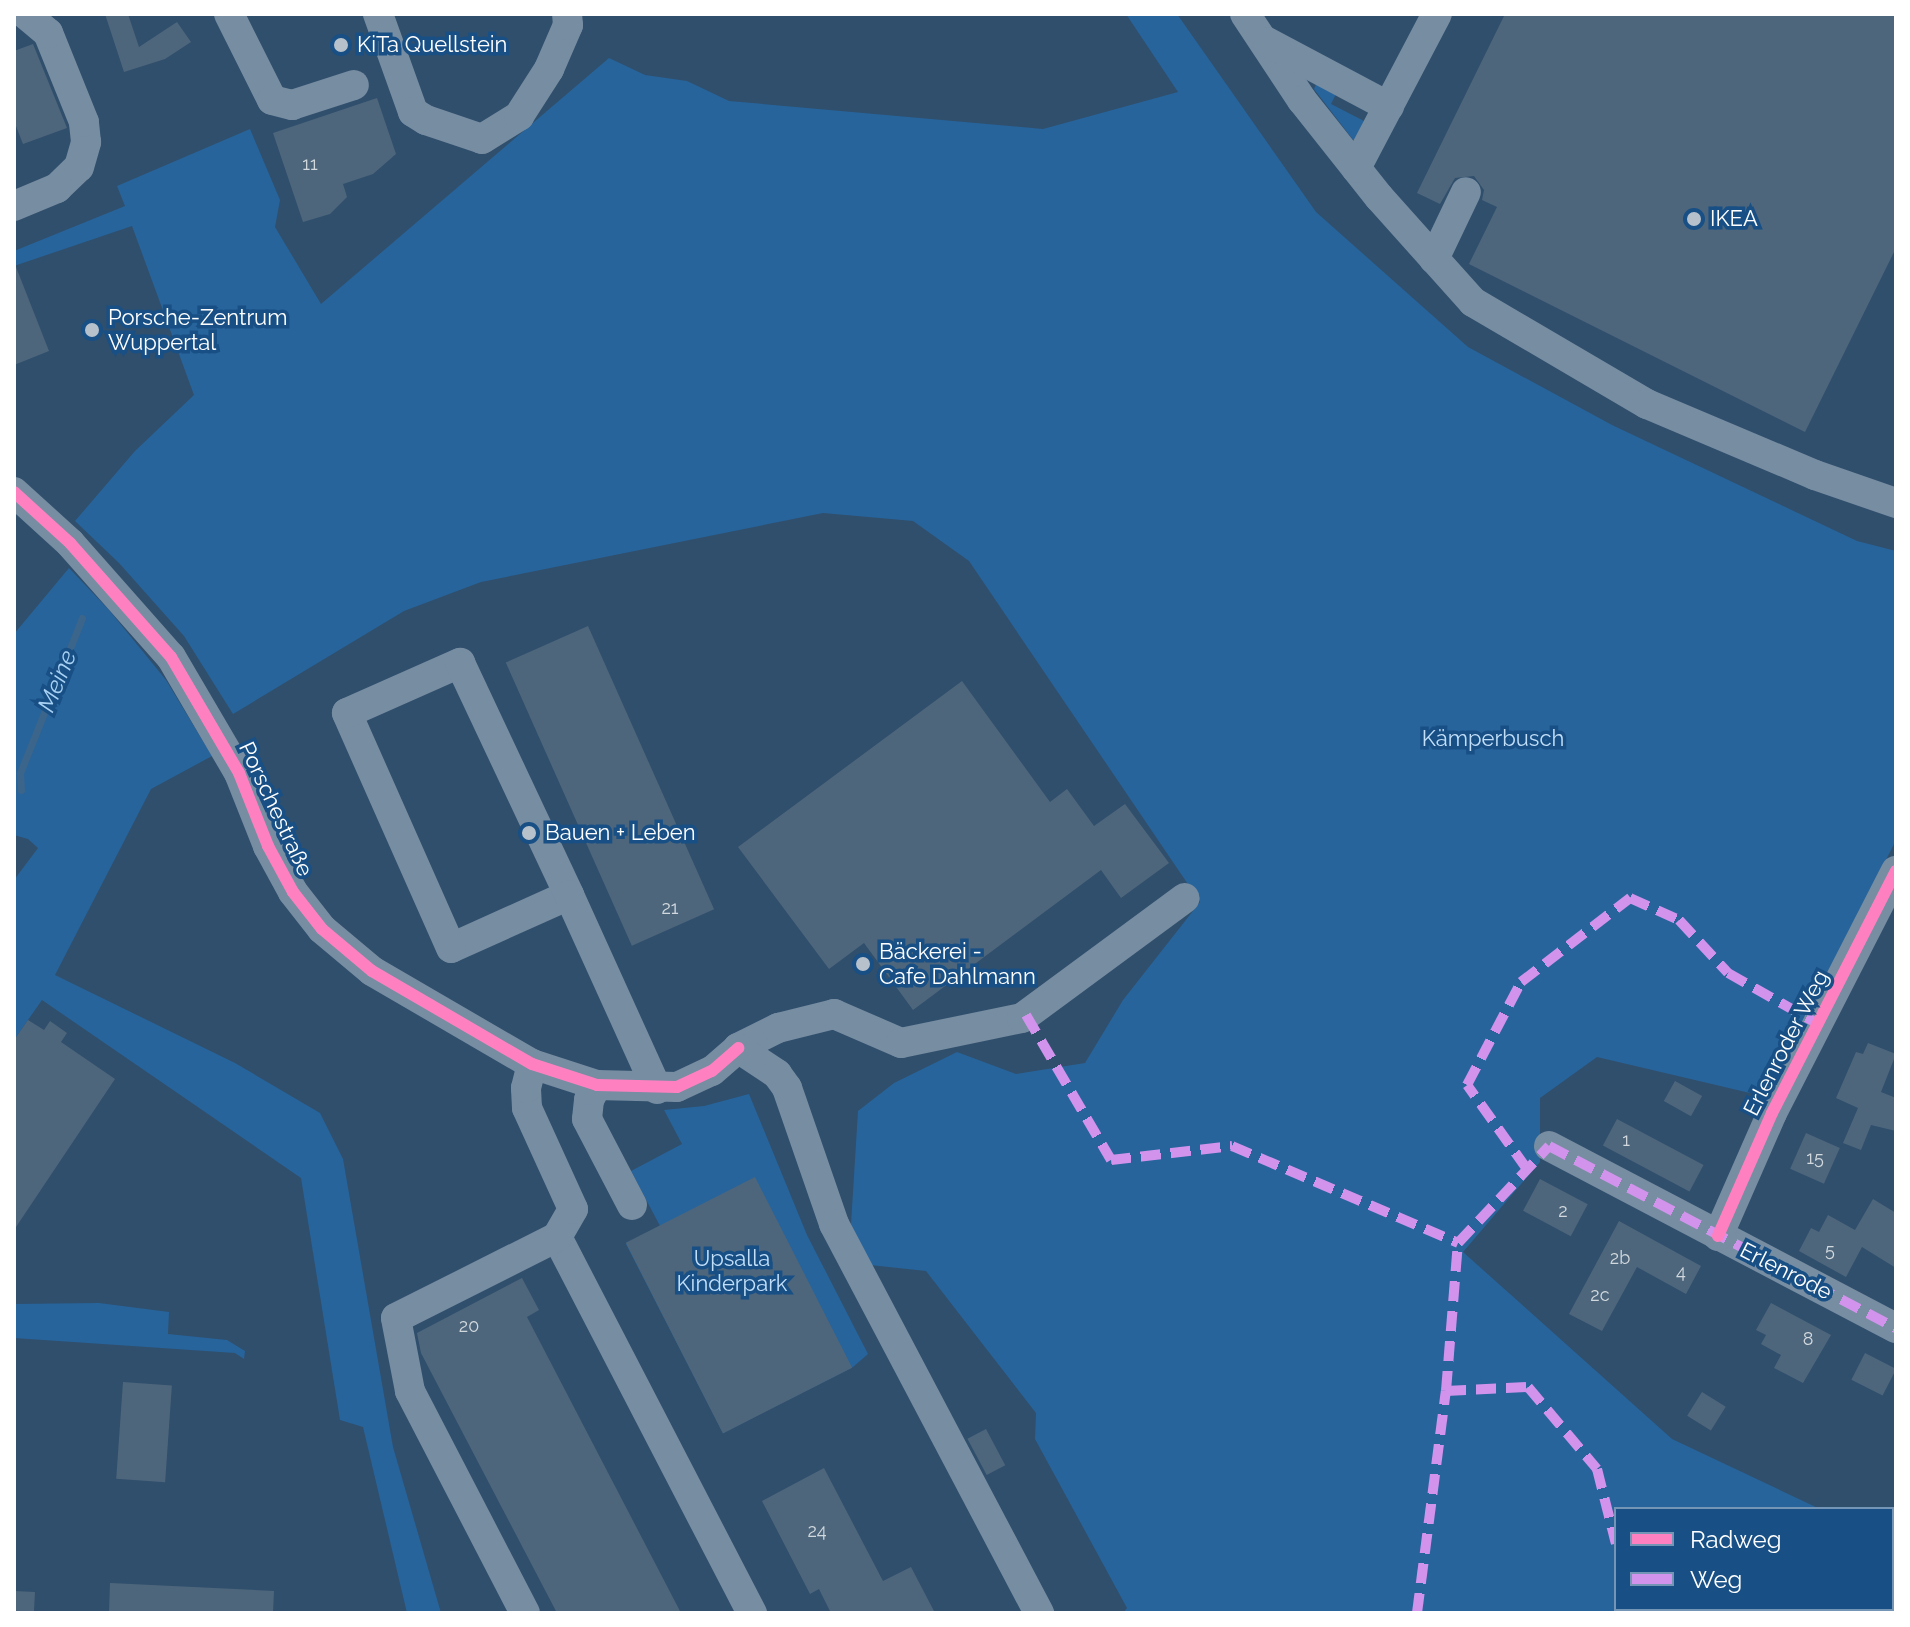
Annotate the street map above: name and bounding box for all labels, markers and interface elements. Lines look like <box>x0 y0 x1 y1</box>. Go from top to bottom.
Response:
place label: KiTa Quellstein <box>357 32 507 58</box>
marker: KiTa Quellstein <box>332 36 350 54</box>
house number: 11 <box>302 153 318 175</box>
place label: IKEA <box>1710 206 1758 232</box>
marker: IKEA <box>1685 210 1703 228</box>
place label: Porsche-Zentrum Wuppertal <box>108 304 287 356</box>
marker: Porsche-Zentrum Wuppertal <box>83 321 101 339</box>
water label: Meine <box>32 646 82 716</box>
park label: Kämperbusch <box>1422 726 1564 752</box>
street label: Porschestraße <box>233 738 319 880</box>
place label: Bauen + Leben <box>545 820 696 846</box>
marker: Bauen + Leben <box>520 824 538 842</box>
house number: 21 <box>661 897 679 919</box>
place label: Bäckerei - Cafe Dahlmann <box>879 938 1036 990</box>
marker: Bäckerei - Cafe Dahlmann <box>854 955 872 973</box>
street label: Erlenroder Weg <box>1738 965 1834 1121</box>
house number: 1 <box>1622 1129 1630 1151</box>
house number: 15 <box>1806 1147 1824 1169</box>
house number: 2 <box>1558 1200 1568 1222</box>
street label: Erlenrode <box>1736 1237 1836 1305</box>
house number: 5 <box>1825 1239 1835 1261</box>
park label: Upsalla Kinderpark <box>676 1245 788 1296</box>
house number: 2b <box>1610 1247 1630 1269</box>
house number: 4 <box>1676 1261 1686 1283</box>
house number: 2c <box>1590 1284 1610 1306</box>
house number: 20 <box>459 1315 479 1337</box>
house number: 8 <box>1803 1328 1813 1350</box>
legend <box>1614 1507 1894 1611</box>
house number: 24 <box>807 1520 827 1542</box>
text: Radweg <box>1690 1525 1782 1554</box>
text: Weg <box>1690 1565 1742 1594</box>

